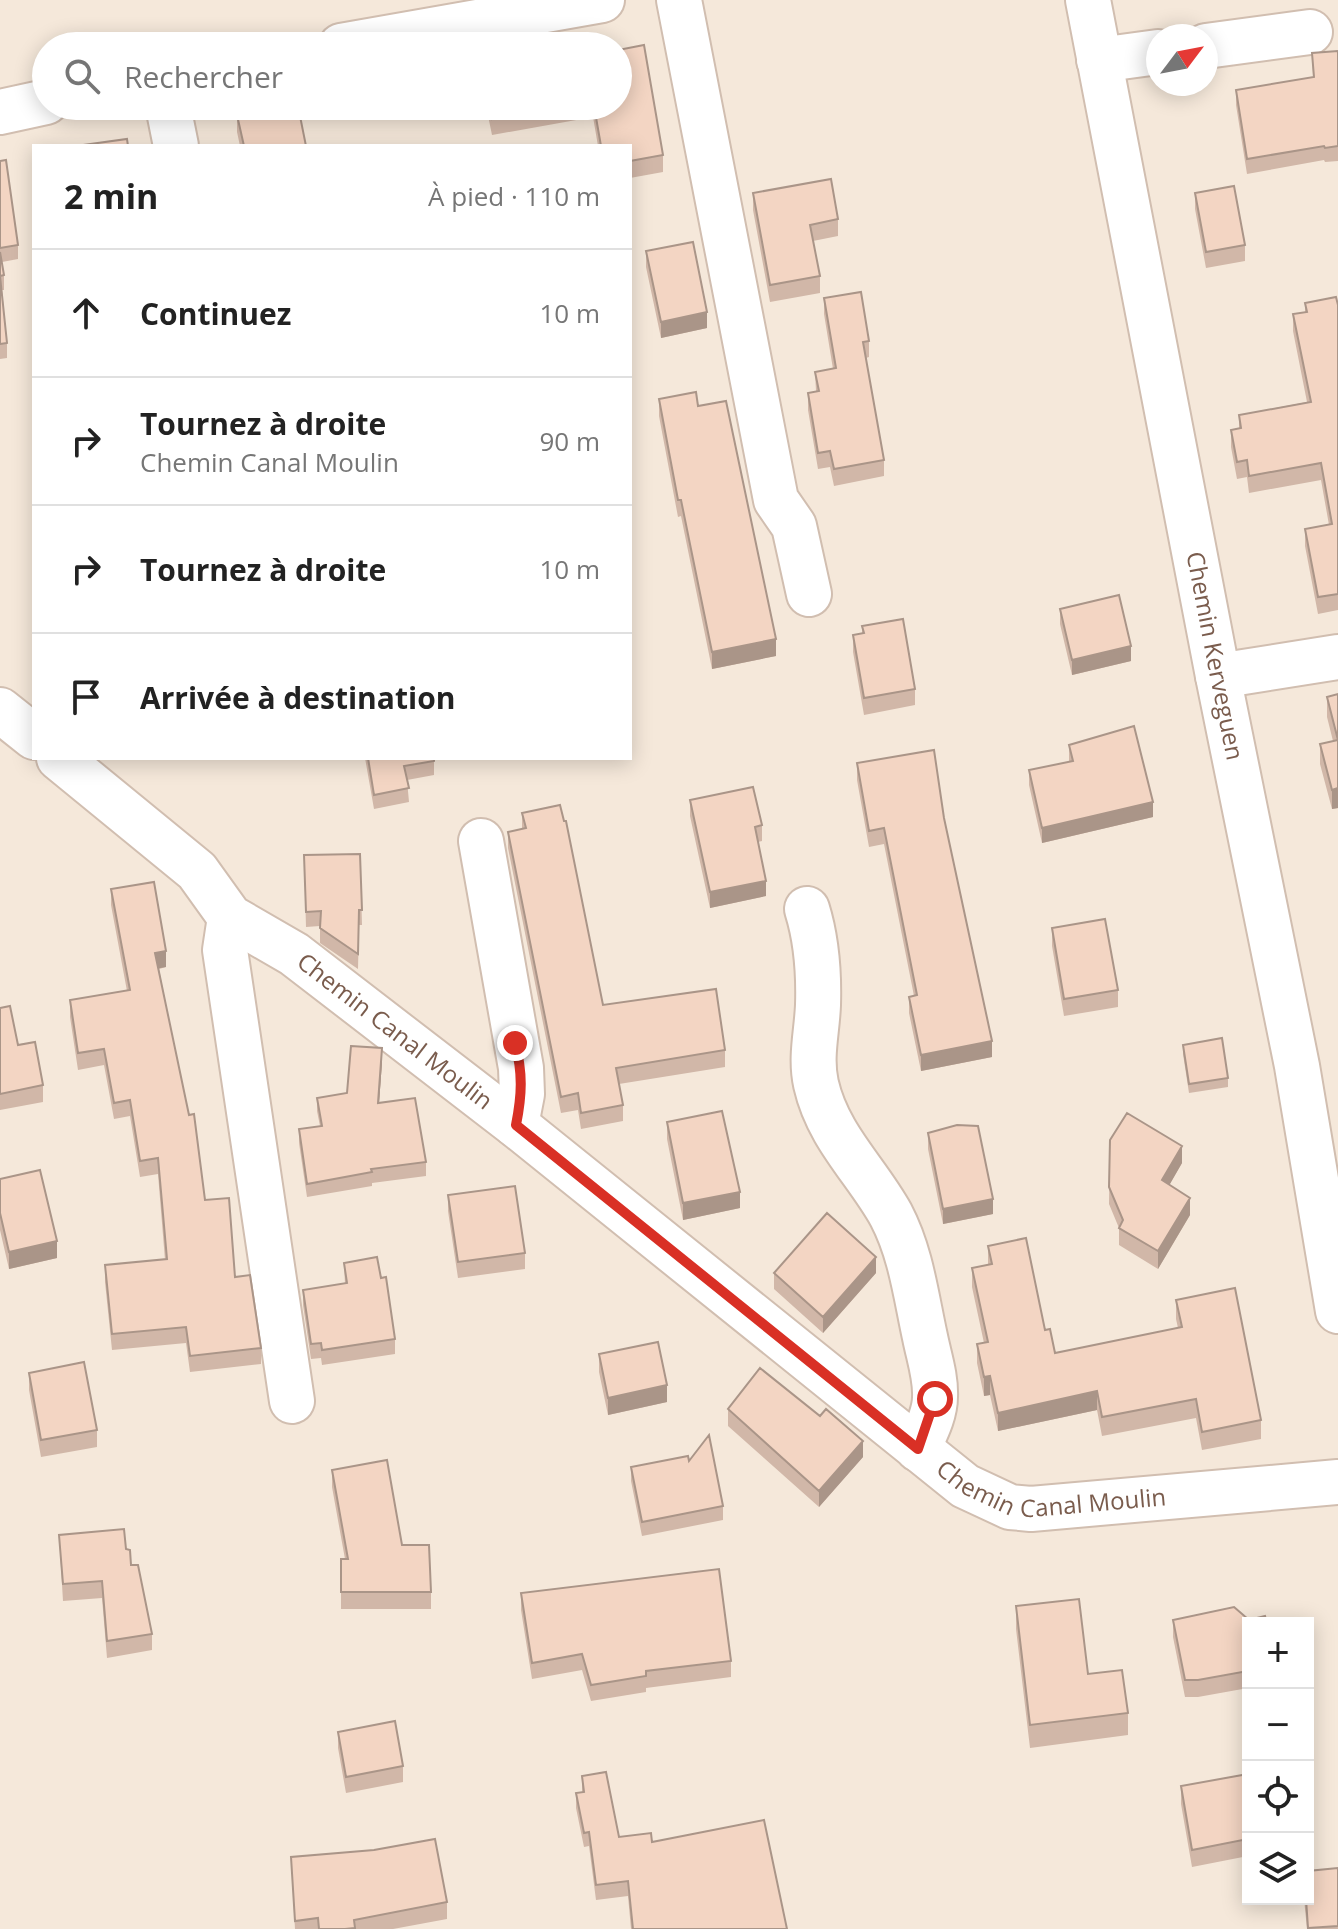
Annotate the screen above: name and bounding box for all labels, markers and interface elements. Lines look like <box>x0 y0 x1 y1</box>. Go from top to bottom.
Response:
north arrow <box>1146 24 1218 96</box>
search box <box>32 32 632 120</box>
icon: search <box>60 54 104 98</box>
text: Rechercher <box>124 56 283 97</box>
text: 2 min <box>64 173 158 219</box>
text: À pied · 110 m <box>428 178 600 214</box>
icon: ahead <box>64 291 108 335</box>
text: Continuez <box>140 293 291 334</box>
text: 10 m <box>539 295 600 331</box>
text: Tournez à droite <box>140 403 386 444</box>
icon: right <box>64 419 108 463</box>
text: 90 m <box>539 423 600 459</box>
text: Chemin Canal Moulin <box>140 444 399 480</box>
icon: right <box>64 547 108 591</box>
street label: Chemin Kerveguen <box>1179 548 1253 763</box>
text: Tournez à droite <box>140 549 386 590</box>
text: 10 m <box>539 551 600 587</box>
icon: arrive <box>64 675 108 719</box>
text: Arrivée à destination <box>140 677 455 718</box>
street label: Chemin Canal Moulin <box>291 944 500 1116</box>
route end <box>497 1025 533 1061</box>
route start <box>917 1381 953 1417</box>
street label: Chemin Canal Moulin <box>930 1451 1167 1524</box>
map controls <box>1242 1617 1314 1905</box>
button: + <box>1242 1617 1314 1689</box>
button: − <box>1242 1689 1314 1761</box>
button: locate <box>1242 1761 1314 1833</box>
button: layers <box>1242 1833 1314 1905</box>

